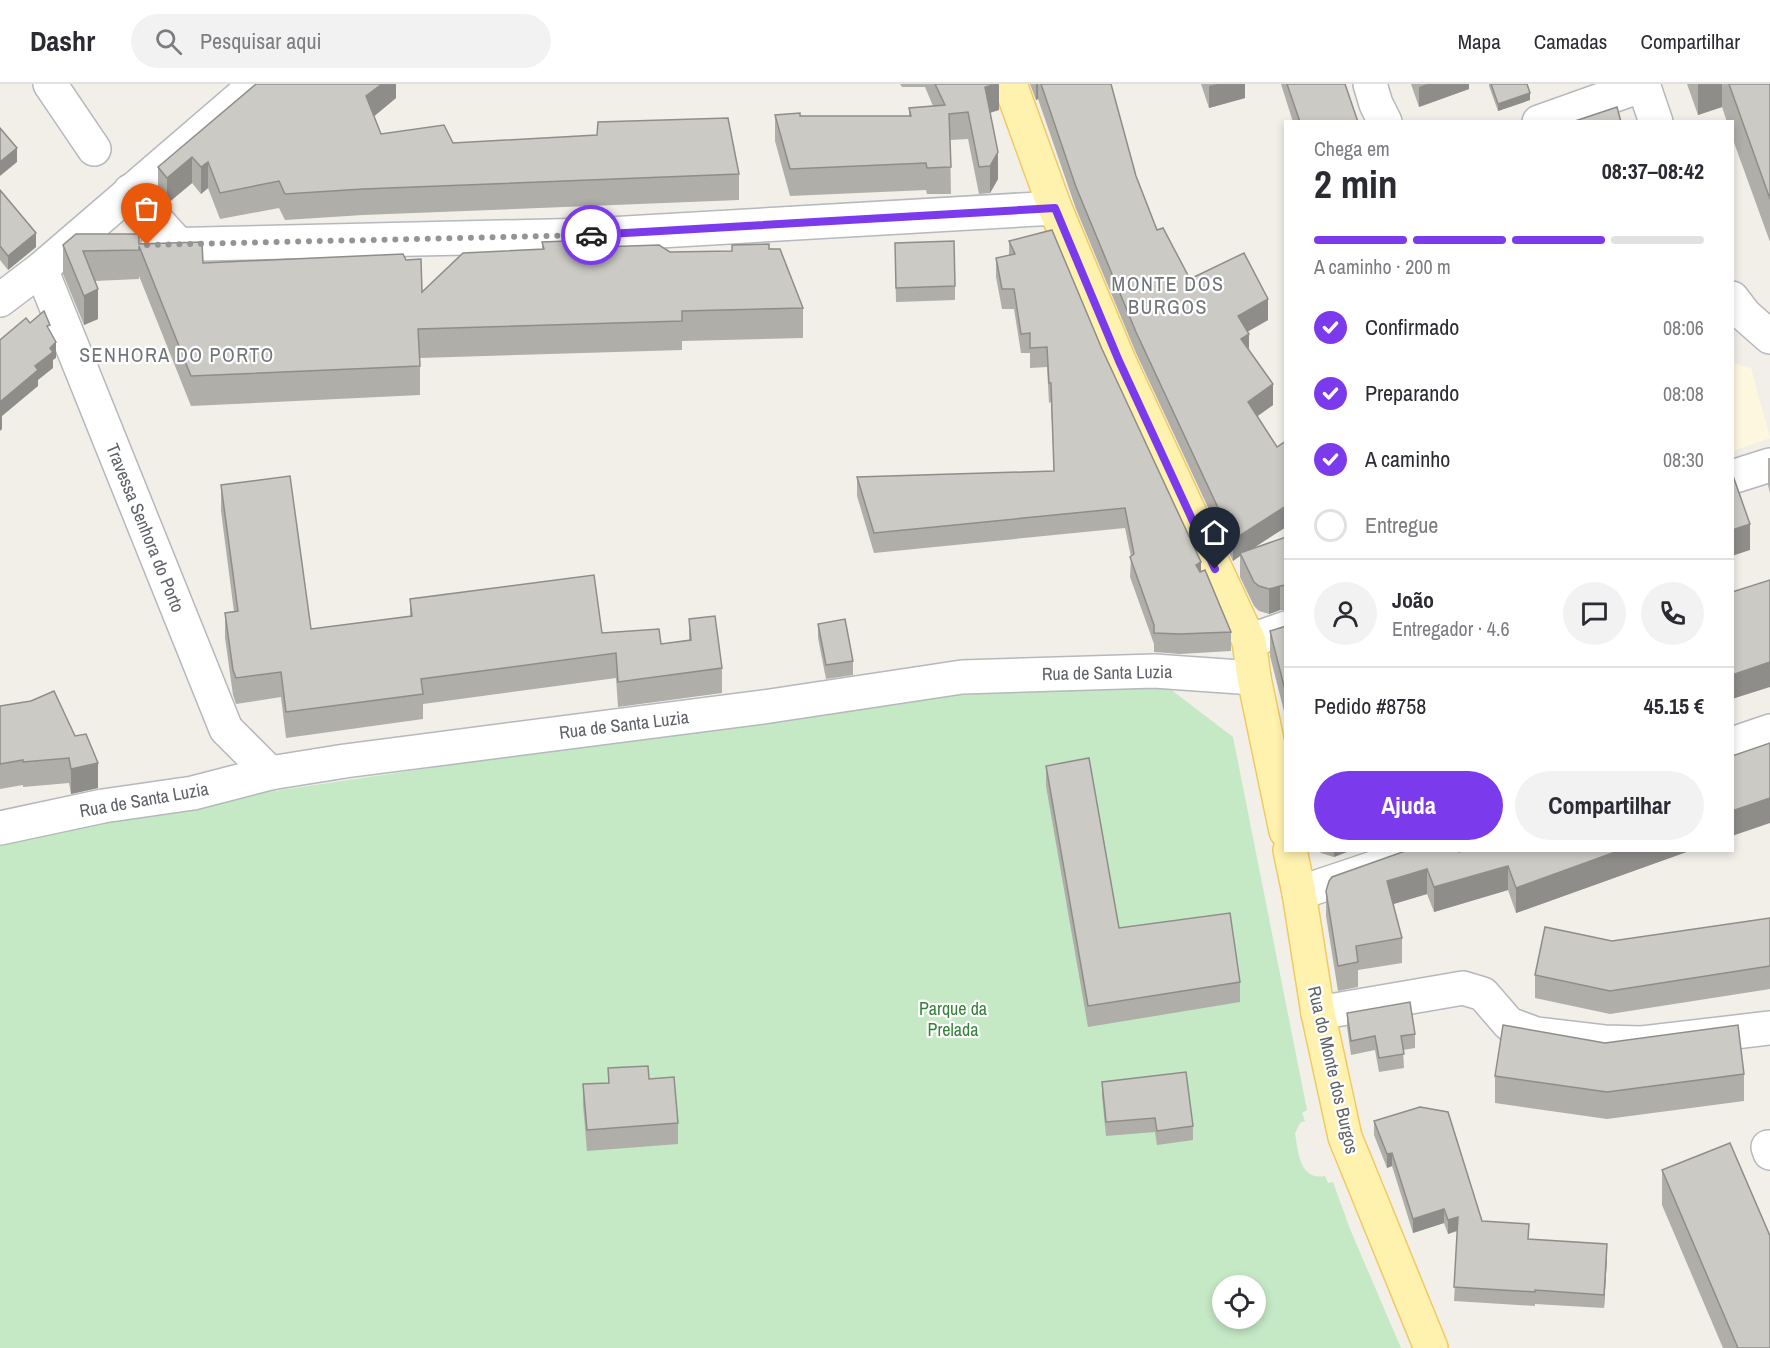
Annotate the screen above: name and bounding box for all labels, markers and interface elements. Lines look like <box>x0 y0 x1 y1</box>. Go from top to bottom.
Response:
search box <box>131 14 551 68</box>
text: Dashr <box>30 22 95 60</box>
icon: search <box>152 25 185 58</box>
text: Pesquisar aqui <box>200 26 321 56</box>
text: Mapa <box>1458 27 1501 56</box>
text: Camadas <box>1534 27 1607 56</box>
text: Compartilhar <box>1640 27 1740 56</box>
text: Chega em <box>1314 135 1390 162</box>
text: 08:37–08:42 <box>1602 156 1704 186</box>
text: 2 min <box>1314 158 1398 210</box>
pin <box>121 183 172 245</box>
icon: bag <box>130 192 163 225</box>
courier <box>561 205 621 265</box>
icon: car <box>575 219 608 252</box>
text: A caminho · 200 m <box>1314 253 1451 280</box>
district label: MONTE DOS BURGOS <box>1112 270 1224 320</box>
icon: check <box>1314 311 1347 344</box>
text: Confirmado <box>1365 312 1459 342</box>
text: 08:06 <box>1663 314 1704 341</box>
district label: SENHORA DO PORTO <box>79 341 275 368</box>
icon: check <box>1314 377 1347 410</box>
text: Preparando <box>1365 378 1459 408</box>
text: 08:08 <box>1663 380 1704 407</box>
street label: Travessa Senhora do Porto <box>100 440 191 616</box>
icon: check <box>1314 443 1347 476</box>
text: A caminho <box>1365 444 1450 474</box>
text: 08:30 <box>1663 446 1704 473</box>
pin <box>1189 507 1240 569</box>
text: Entregue <box>1365 510 1438 540</box>
icon: home <box>1198 516 1231 549</box>
button: person <box>1314 582 1377 645</box>
button: chat <box>1563 582 1626 645</box>
button: phone <box>1641 582 1704 645</box>
text: João <box>1392 585 1434 615</box>
text: Entregador · 4.6 <box>1392 615 1510 642</box>
street label: Rua de Santa Luzia <box>1042 659 1172 686</box>
text: Pedido #8758 <box>1314 691 1426 721</box>
text: 45.15 € <box>1644 691 1704 721</box>
street label: Rua de Santa Luzia <box>558 704 690 745</box>
button: Ajuda <box>1314 771 1503 840</box>
button: Compartilhar <box>1515 771 1704 840</box>
street label: Rua de Santa Luzia <box>77 776 210 823</box>
street label: Rua do Monte dos Burgos <box>1302 984 1365 1156</box>
park label: Parque da Prelada <box>919 996 987 1042</box>
map controls <box>1212 1275 1266 1329</box>
button: locate <box>1212 1275 1266 1329</box>

